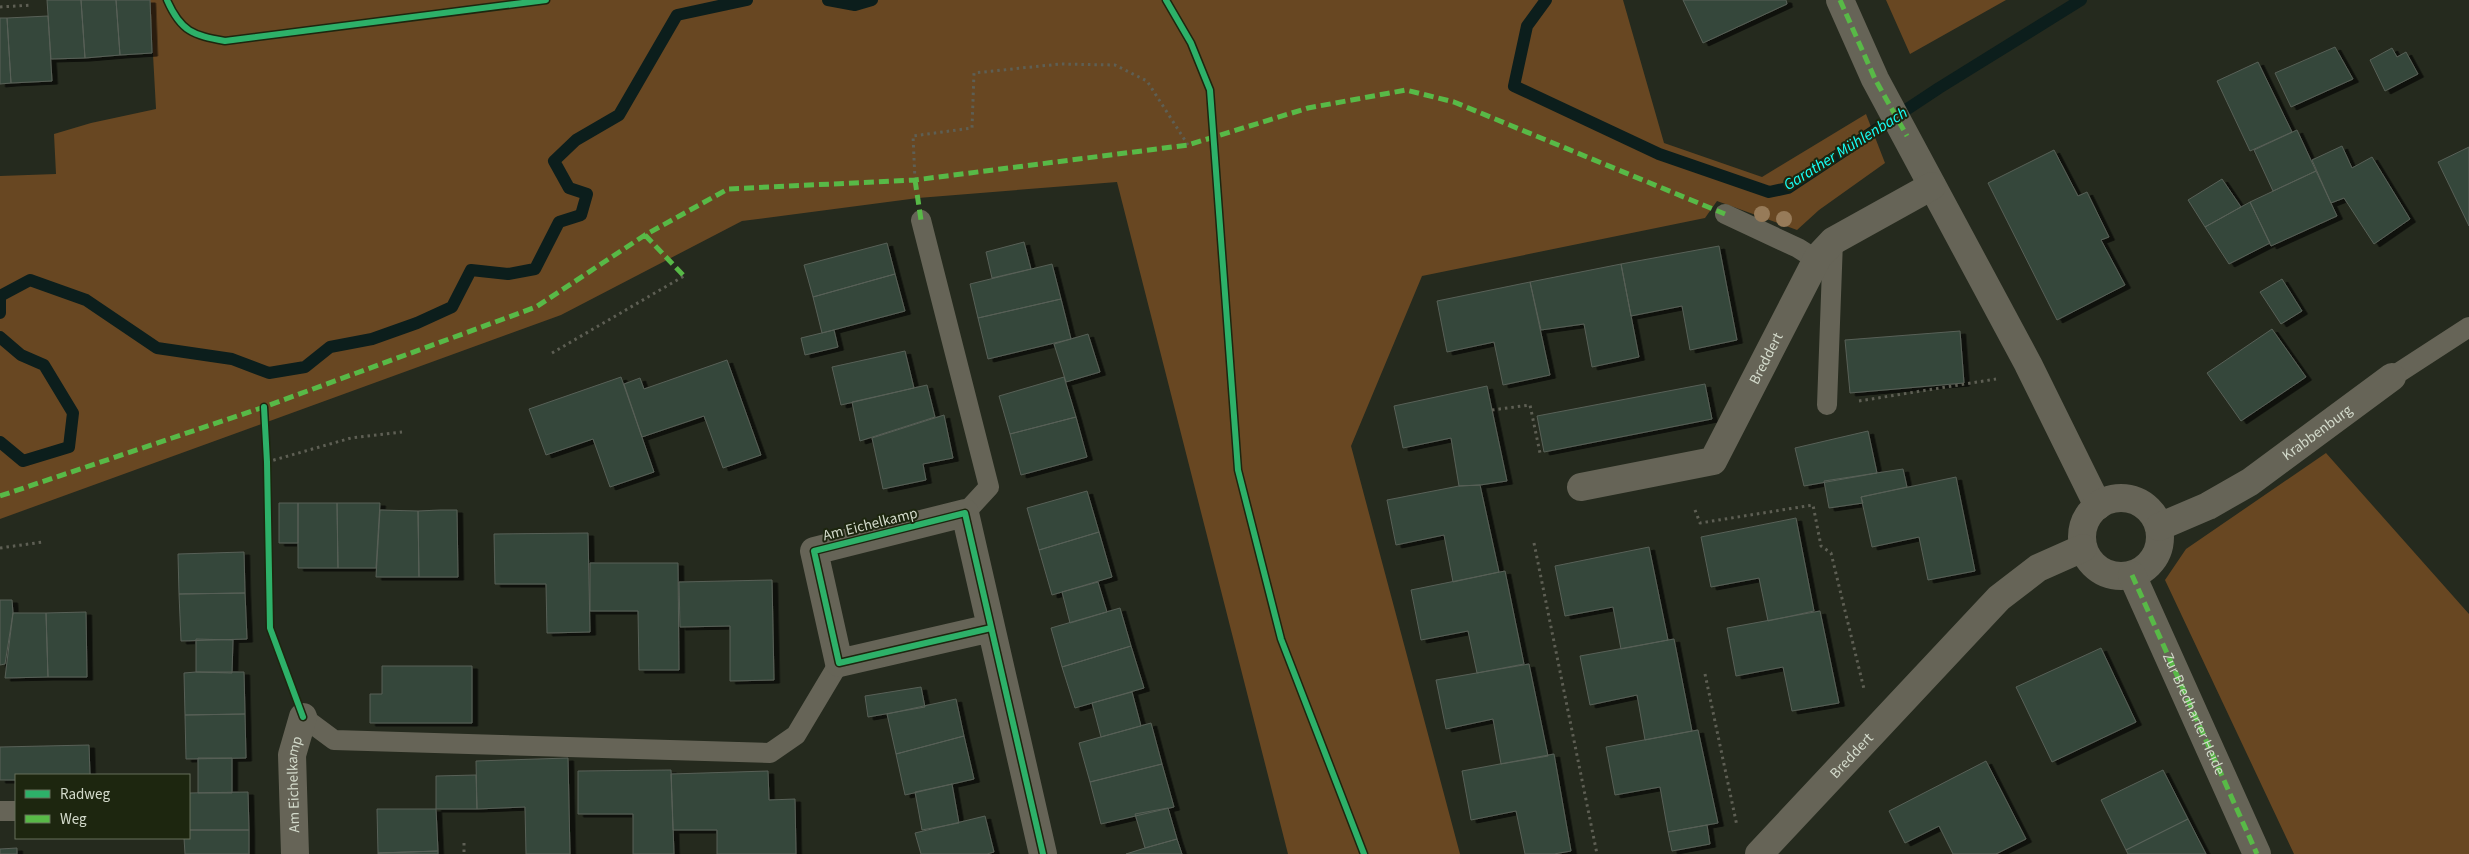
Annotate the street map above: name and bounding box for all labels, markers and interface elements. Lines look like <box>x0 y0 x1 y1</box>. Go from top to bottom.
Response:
water label: Garather Mühlenbach <box>1779 102 1912 196</box>
street label: Breddert <box>1744 329 1788 388</box>
street label: Krabbenburg <box>2278 400 2357 466</box>
street label: Am Eichelkamp <box>820 503 920 546</box>
street label: Zur Bredharter Heide <box>2157 649 2230 778</box>
street label: Breddert <box>1825 728 1878 783</box>
street label: Am Eichelkamp <box>282 733 308 833</box>
legend <box>15 774 190 839</box>
text: Radweg <box>60 784 110 805</box>
text: Weg <box>60 809 87 830</box>

